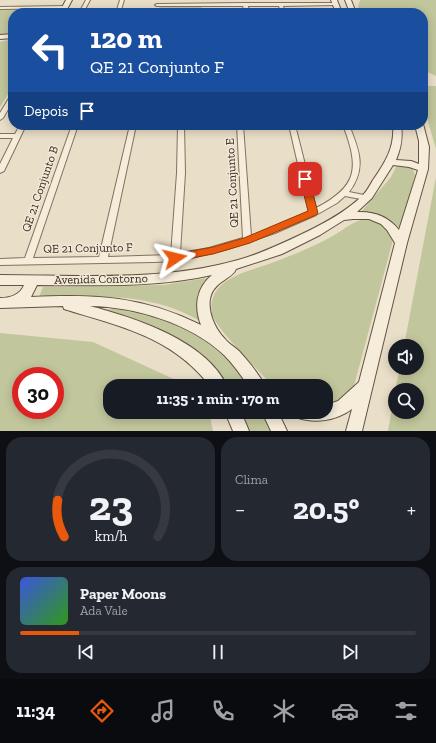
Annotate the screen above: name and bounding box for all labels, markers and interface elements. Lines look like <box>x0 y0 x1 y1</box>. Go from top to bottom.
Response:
text: 120 m <box>90 22 162 55</box>
icon: left <box>24 24 76 76</box>
text: QE 21 Conjunto F <box>90 56 224 78</box>
icon: arrive <box>76 100 98 122</box>
text: Depois <box>24 102 68 120</box>
street label: QE 21 Conjunto E <box>223 138 242 228</box>
street label: QE 21 Conjunto B <box>19 144 62 234</box>
pin <box>288 162 322 196</box>
icon: arrive <box>294 168 316 190</box>
position arrow <box>154 237 196 279</box>
street label: QE 21 Conjunto F <box>43 240 133 257</box>
street label: Avenida Contorno <box>54 271 148 287</box>
map controls <box>388 339 424 419</box>
button: sound <box>388 339 424 375</box>
speed limit sign: 30 <box>12 367 64 419</box>
button: search <box>388 383 424 419</box>
text: 11:35 · 1 min · 170 m <box>157 390 279 408</box>
text: Clima <box>235 472 268 487</box>
text: 23 <box>88 481 133 531</box>
text: 20.5° <box>293 491 359 527</box>
text: − <box>235 496 245 523</box>
text: + <box>407 496 416 523</box>
text: km/h <box>94 528 127 545</box>
text: Paper Moons <box>80 585 166 603</box>
text: Ada Vale <box>80 603 128 618</box>
icon: previous <box>75 641 97 663</box>
icon: pause <box>207 641 229 663</box>
icon: next <box>339 641 361 663</box>
icon: directions <box>88 697 116 725</box>
icon: music <box>149 697 177 725</box>
icon: phone <box>209 697 237 725</box>
icon: climate <box>270 697 298 725</box>
icon: car <box>331 697 359 725</box>
icon: filters <box>392 697 420 725</box>
text: 11:34 <box>16 700 55 722</box>

